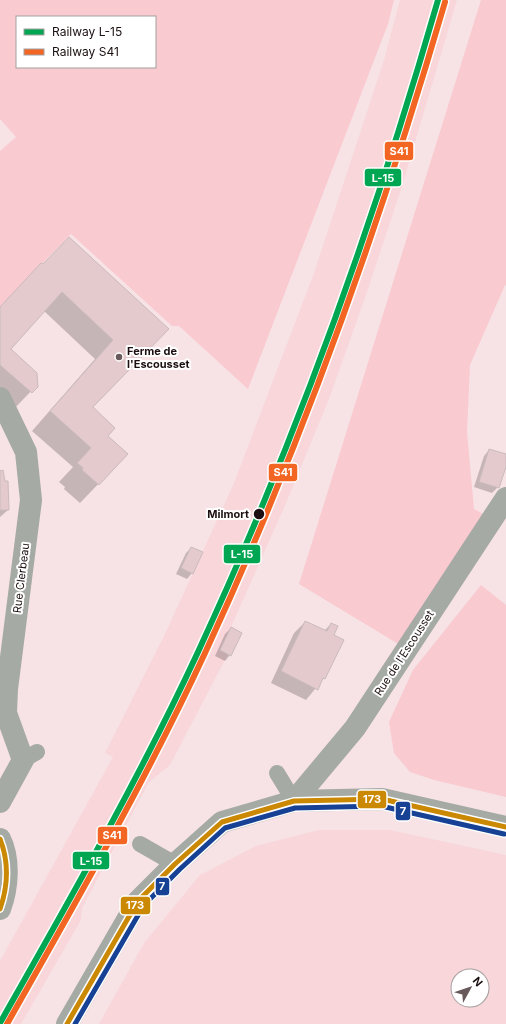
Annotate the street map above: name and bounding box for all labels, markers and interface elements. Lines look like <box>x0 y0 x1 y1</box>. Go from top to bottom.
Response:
legend <box>16 16 156 68</box>
text: Railway L-15 <box>52 24 122 39</box>
text: Railway S41 <box>52 44 119 59</box>
line badge: S41 <box>384 141 414 161</box>
text: S41 <box>390 144 409 158</box>
line badge: L-15 <box>364 168 402 187</box>
text: L-15 <box>372 171 394 185</box>
place label: Ferme de l'Escousset <box>127 344 190 371</box>
marker: Ferme de l'Escousset <box>114 352 124 362</box>
line badge: S41 <box>268 463 298 482</box>
text: S41 <box>274 465 293 479</box>
place label: Milmort <box>207 507 249 521</box>
marker: Milmort <box>252 507 266 521</box>
street label: Rue Clerbeau <box>10 542 32 614</box>
line badge: L-15 <box>223 544 261 564</box>
text: L-15 <box>231 547 253 561</box>
street label: Rue de l'Escousset <box>371 607 437 698</box>
line badge: 173 <box>357 790 387 809</box>
text: 173 <box>363 792 381 806</box>
line badge: 7 <box>395 801 411 821</box>
text: 7 <box>400 804 406 818</box>
line badge: S41 <box>97 826 128 845</box>
text: S41 <box>103 828 122 842</box>
line badge: L-15 <box>72 851 110 870</box>
text: L-15 <box>80 854 102 868</box>
line badge: 7 <box>155 877 170 896</box>
text: 7 <box>159 879 165 893</box>
line badge: 173 <box>120 896 151 915</box>
text: 173 <box>126 898 144 912</box>
north arrow <box>450 968 490 1008</box>
text: N <box>470 974 486 989</box>

